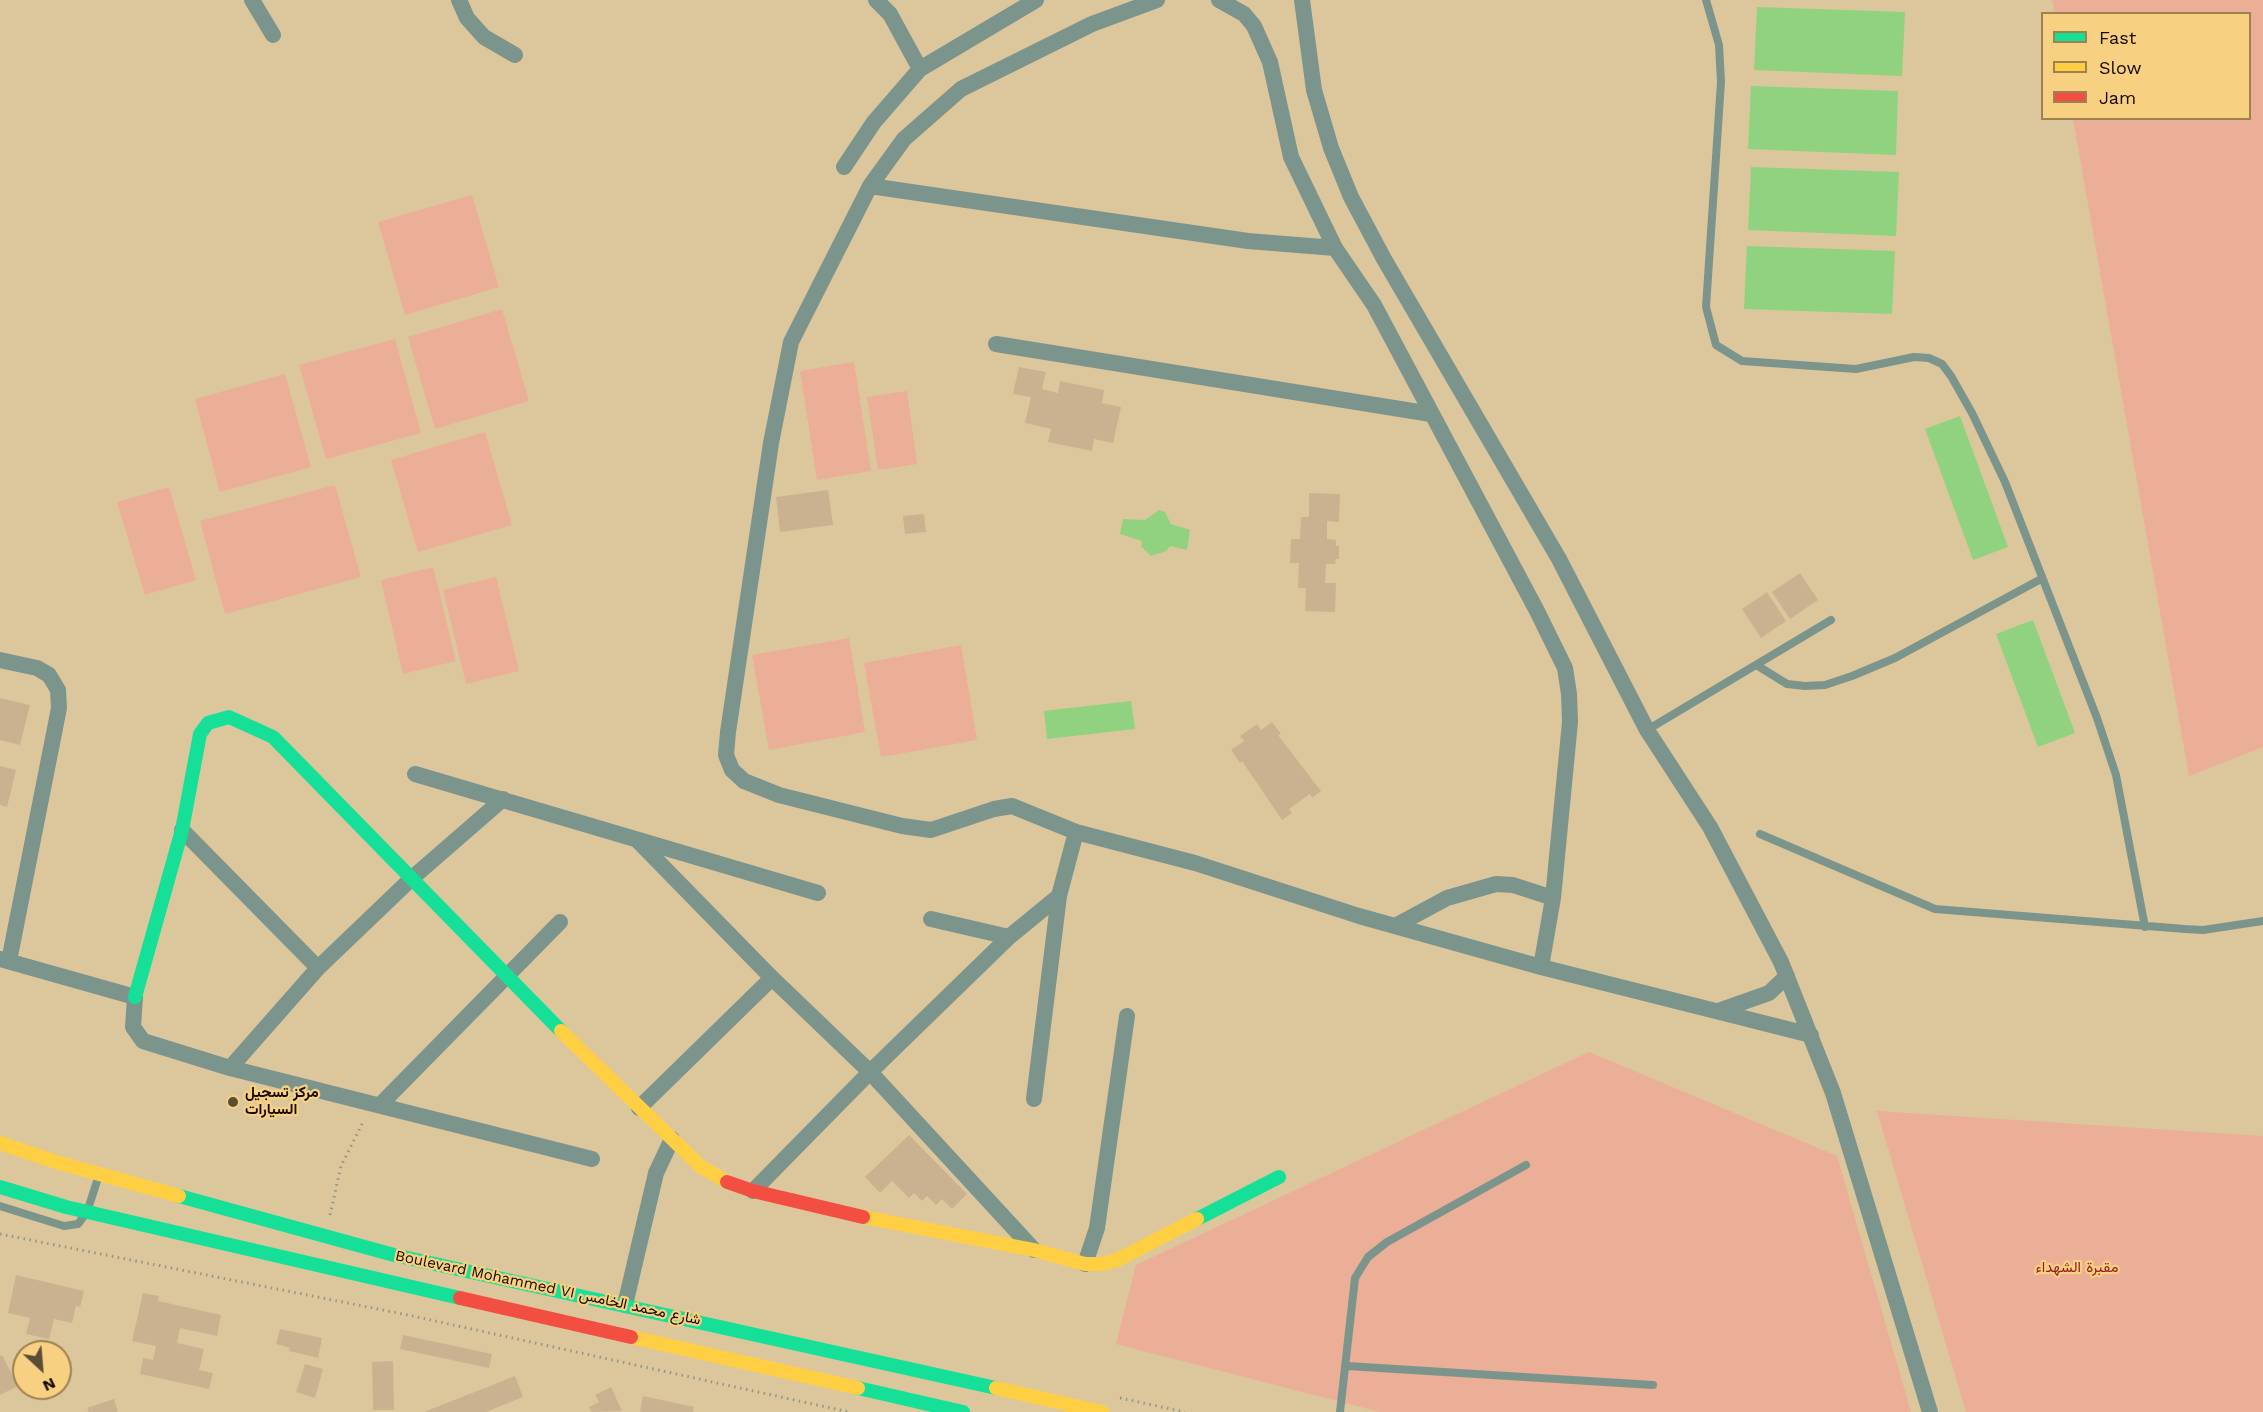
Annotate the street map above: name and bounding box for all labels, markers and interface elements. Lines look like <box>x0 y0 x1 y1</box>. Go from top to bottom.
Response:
legend <box>2041 12 2251 120</box>
text: Fast <box>2099 27 2136 48</box>
text: Slow <box>2099 57 2142 78</box>
text: Jam <box>2099 87 2136 108</box>
place label: مركز تسجيل السيارات <box>245 1084 319 1119</box>
marker: مركز تسجيل السيارات <box>226 1095 240 1109</box>
street label: Boulevard Mohammed VI شارع محمد الخامس <box>394 1247 702 1329</box>
park label: مقبرة الشهداء <box>2036 1259 2118 1277</box>
north arrow <box>12 1340 72 1400</box>
text: N <box>40 1374 59 1396</box>

